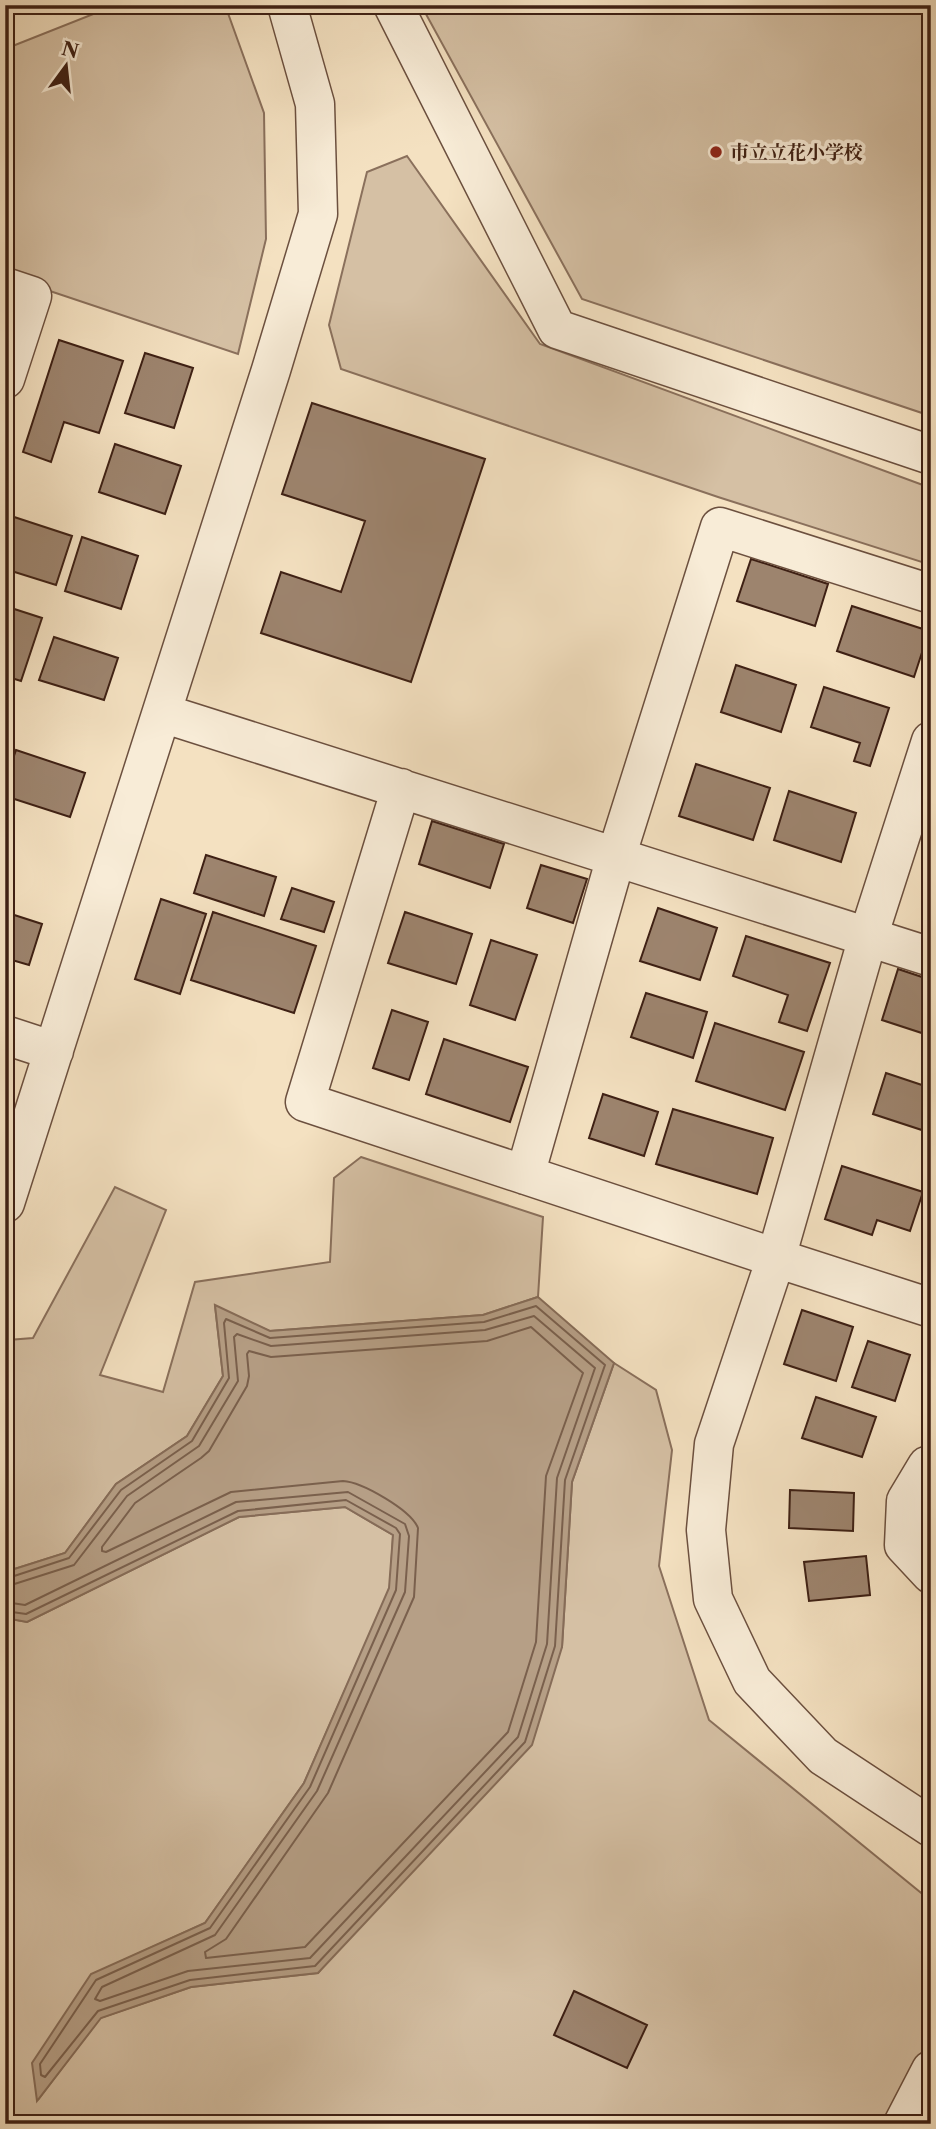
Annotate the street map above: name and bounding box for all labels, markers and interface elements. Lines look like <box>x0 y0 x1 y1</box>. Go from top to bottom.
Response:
north arrow <box>32 32 102 102</box>
text: N <box>59 37 81 63</box>
place label: 市立立花小学校 <box>730 141 863 164</box>
marker: 市立立花小学校 <box>708 144 724 160</box>

